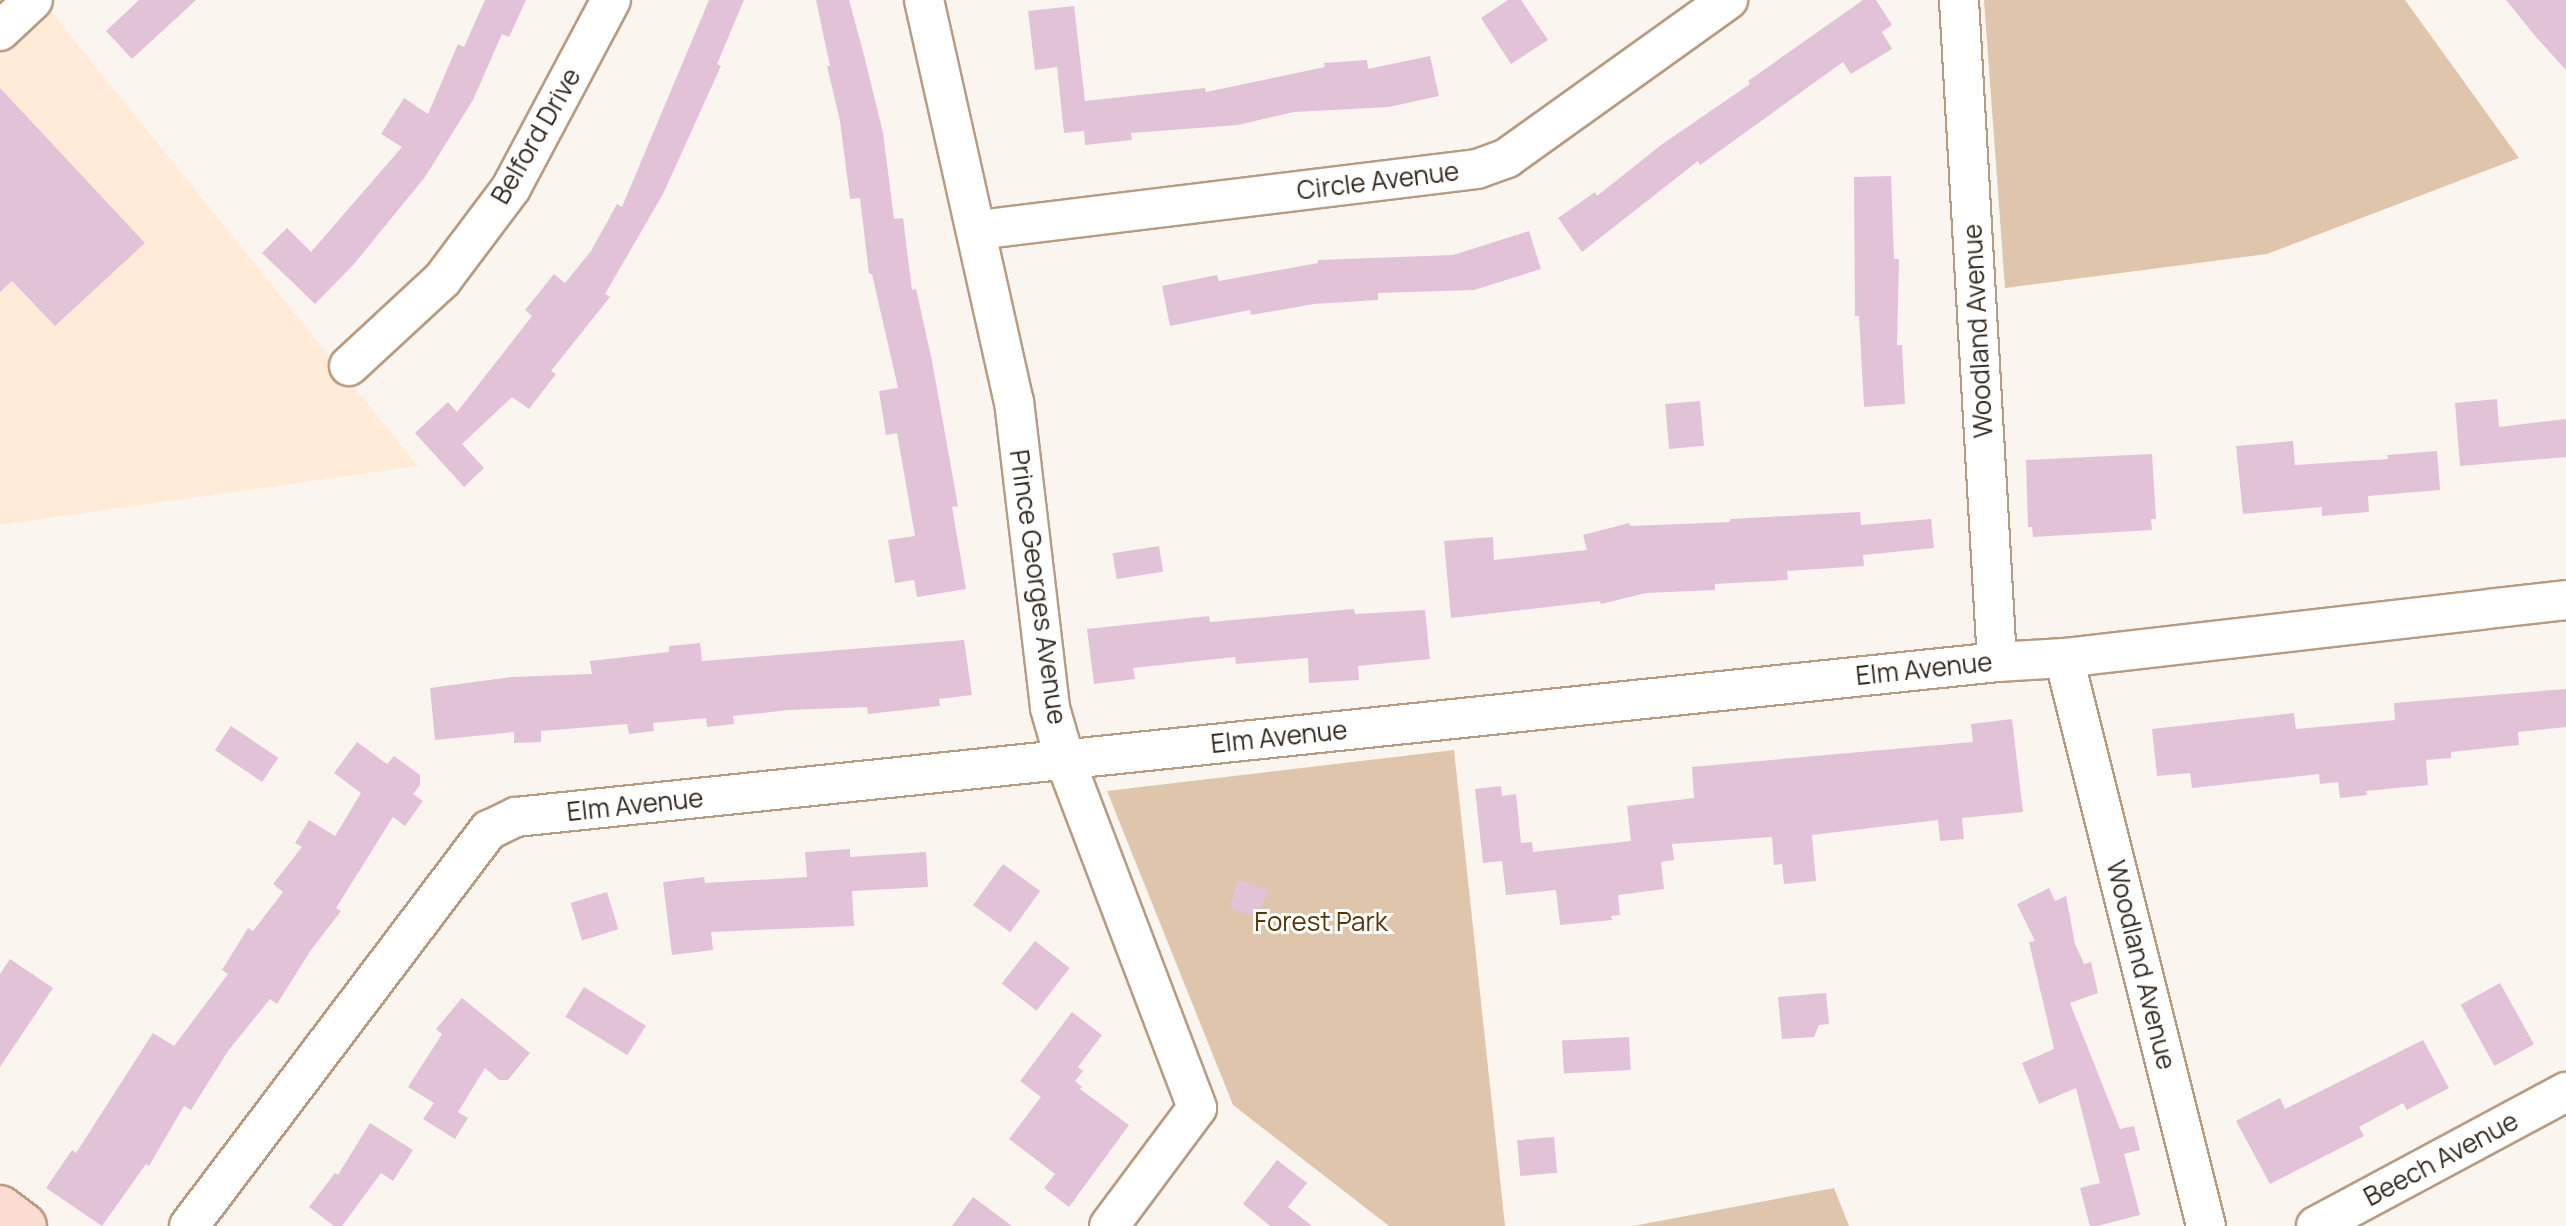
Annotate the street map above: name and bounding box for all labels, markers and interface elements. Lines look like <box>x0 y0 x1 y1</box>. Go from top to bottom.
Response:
street label: Belford Drive <box>485 62 587 210</box>
street label: Circle Avenue <box>1295 156 1461 206</box>
street label: Woodland Avenue <box>1957 223 1999 439</box>
street label: Prince Georges Avenue <box>1003 448 1073 726</box>
street label: Elm Avenue <box>1854 646 1994 692</box>
street label: Elm Avenue <box>1209 714 1349 760</box>
street label: Elm Avenue <box>565 782 705 828</box>
street label: Woodland Avenue <box>2100 857 2182 1073</box>
park label: Forest Park <box>1254 906 1388 938</box>
street label: Beech Avenue <box>2358 1105 2524 1213</box>

